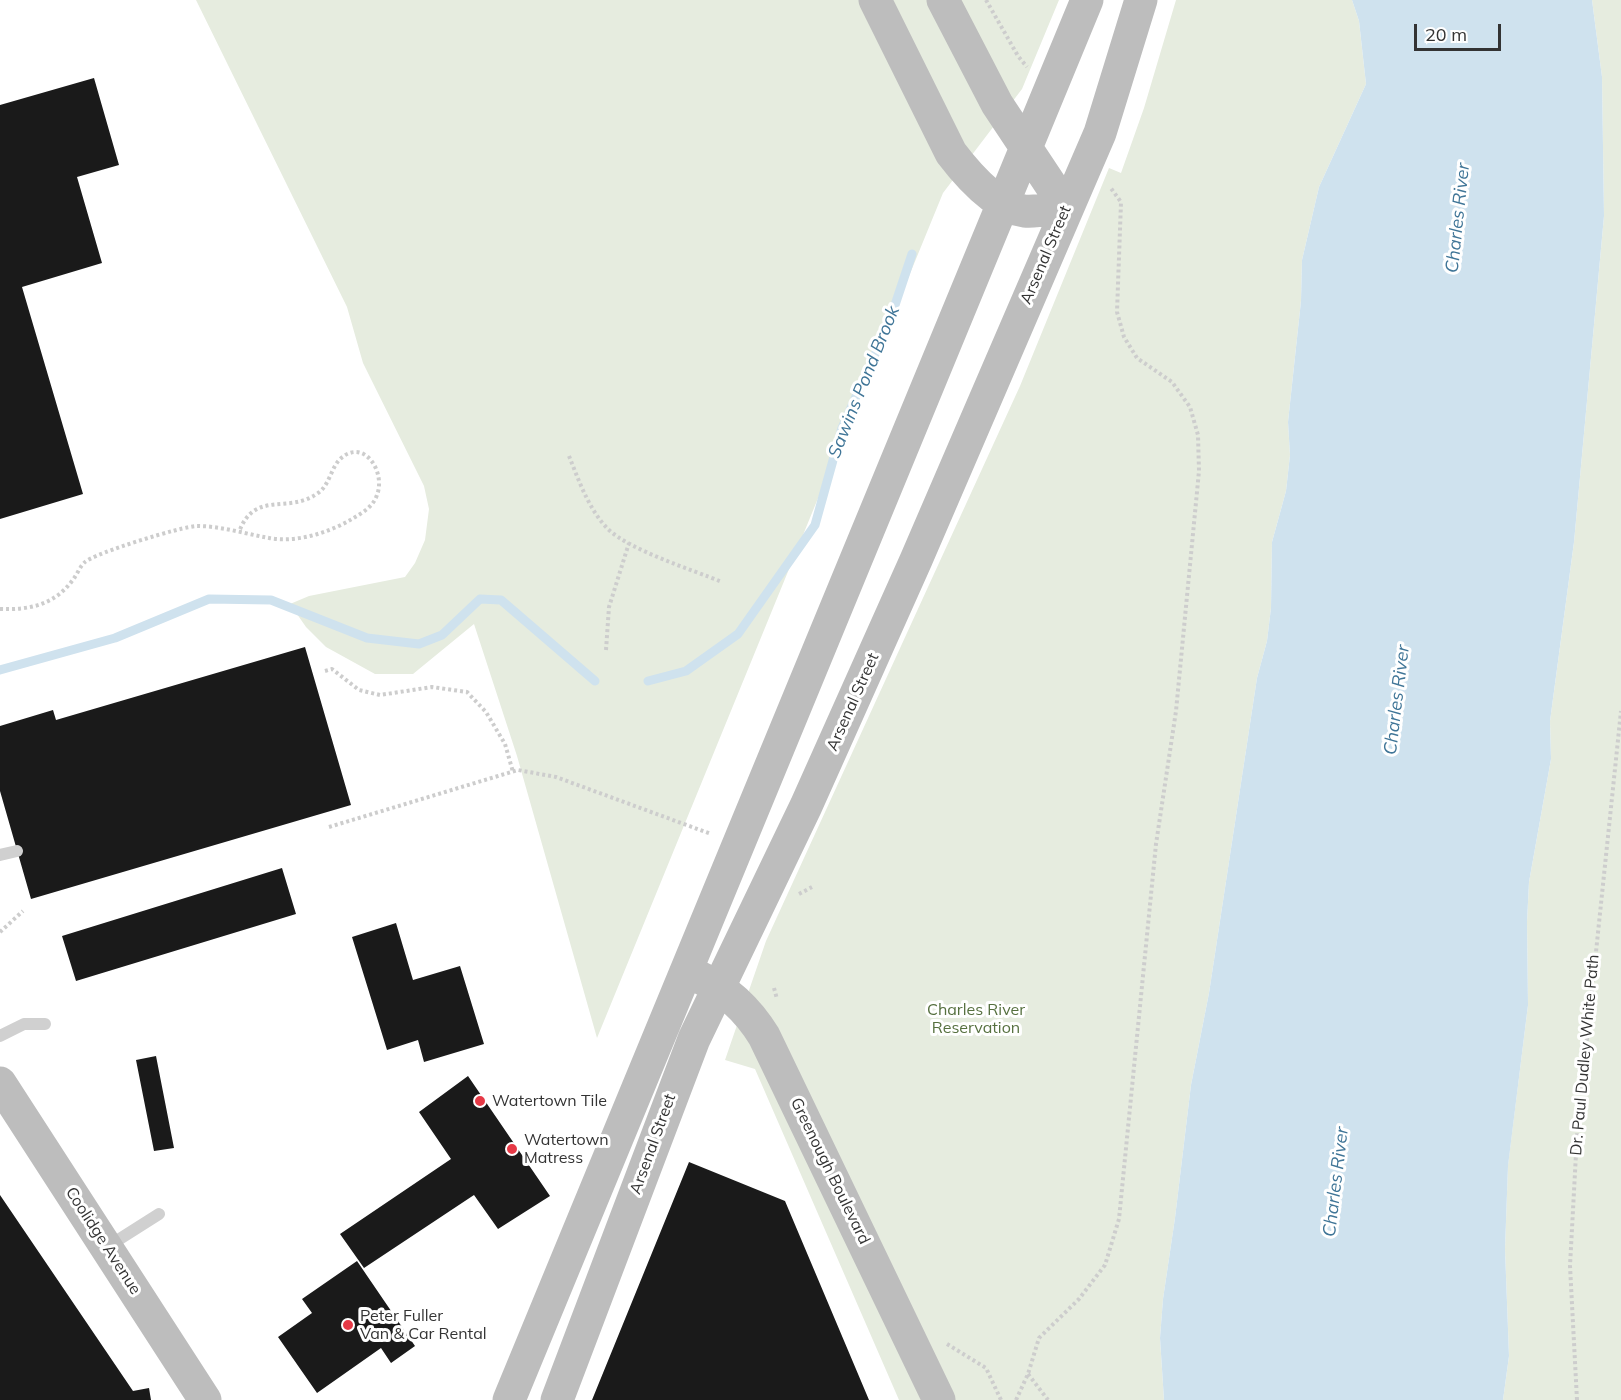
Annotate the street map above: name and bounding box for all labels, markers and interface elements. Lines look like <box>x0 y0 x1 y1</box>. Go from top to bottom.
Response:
scale bar <box>1417 12 1504 50</box>
text: 20 m <box>1425 23 1467 46</box>
water label: Charles River <box>1441 162 1475 274</box>
street label: Arsenal Street <box>1017 203 1075 307</box>
water label: Sawins Pond Brook <box>824 303 904 461</box>
water label: Charles River <box>1380 644 1414 756</box>
street label: Arsenal Street <box>823 650 883 754</box>
street label: Dr. Paul Dudley White Path <box>1567 954 1603 1156</box>
park label: Charles River Reservation <box>927 1000 1025 1038</box>
place label: Watertown Tile <box>492 1091 607 1111</box>
street label: Arsenal Street <box>626 1091 680 1197</box>
marker: Watertown Tile <box>473 1094 487 1108</box>
street label: Greenough Boulevard <box>786 1095 874 1247</box>
water label: Charles River <box>1319 1126 1353 1238</box>
place label: Watertown Matress <box>524 1130 609 1168</box>
marker: Watertown Matress <box>505 1142 519 1156</box>
street label: Coolidge Avenue <box>61 1184 145 1298</box>
place label: Peter Fuller Van & Car Rental <box>360 1306 487 1344</box>
marker: Peter Fuller Van & Car Rental <box>341 1318 355 1332</box>

